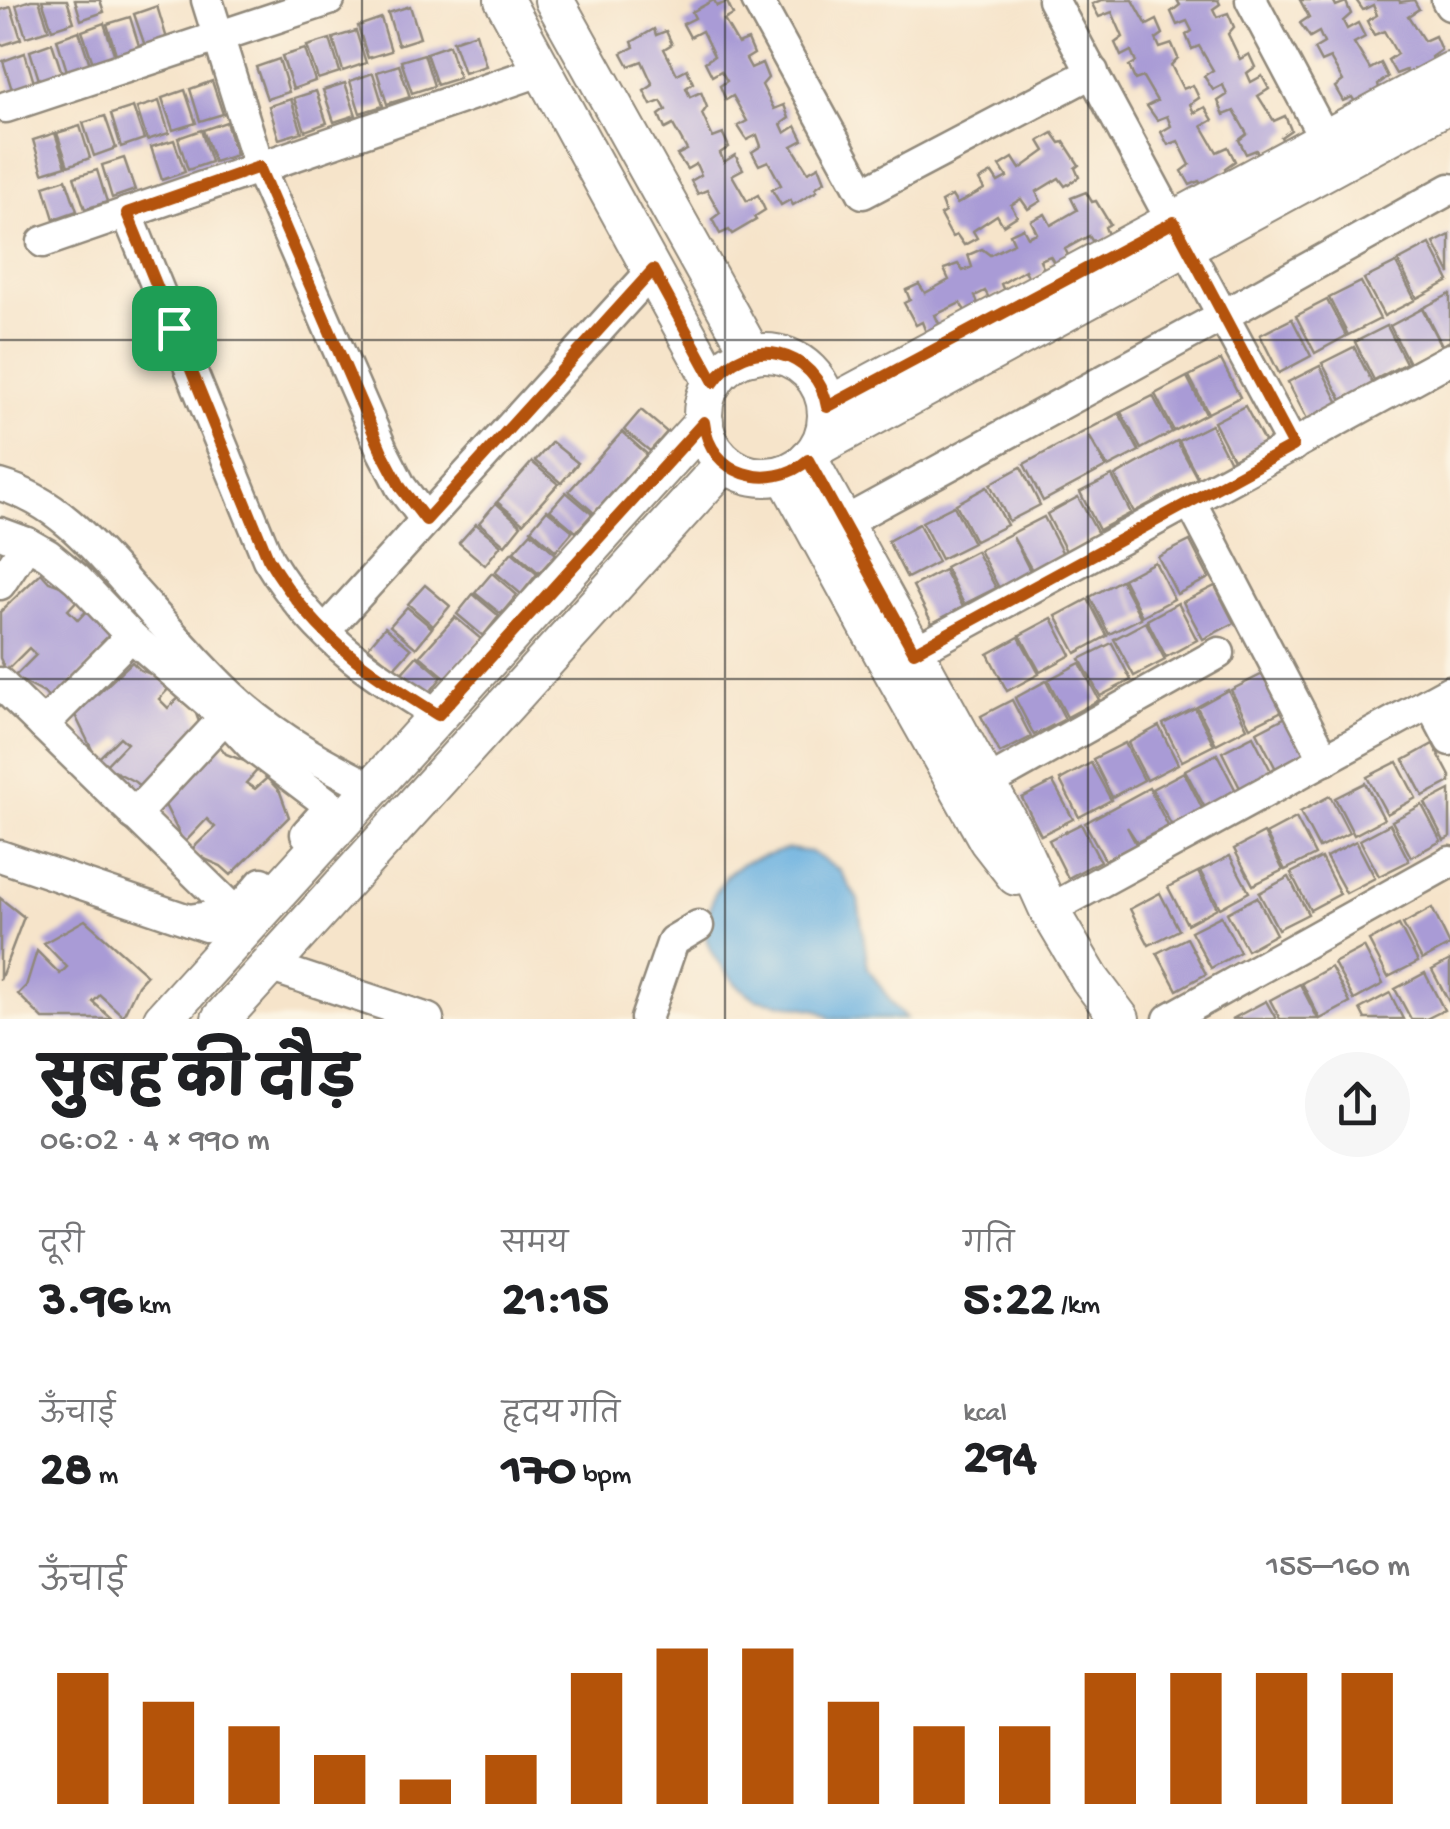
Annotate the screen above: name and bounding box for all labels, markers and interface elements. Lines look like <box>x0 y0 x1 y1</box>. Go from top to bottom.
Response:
pin <box>132 286 217 371</box>
icon: arrive <box>147 301 202 356</box>
button: share <box>1305 1052 1410 1157</box>
text: सुबह की दौड़ <box>40 1053 357 1117</box>
text: 06:02 · 4 × 990 m <box>40 1123 270 1161</box>
text: दूरी <box>40 1230 84 1263</box>
text: समय <box>502 1230 568 1263</box>
text: गति <box>963 1230 1014 1263</box>
text: 3.96 <box>40 1273 132 1332</box>
text: 21:15 <box>502 1273 609 1332</box>
text: 5:22 <box>963 1273 1054 1332</box>
text: km <box>132 1290 171 1323</box>
text: /km <box>1054 1290 1100 1323</box>
text: kcal <box>963 1398 1007 1431</box>
text: ऊँचाई <box>40 1400 115 1433</box>
text: हृदय गति <box>502 1400 620 1433</box>
text: 294 <box>963 1431 1037 1490</box>
text: 28 <box>40 1443 92 1502</box>
text: 170 <box>502 1443 576 1502</box>
text: m <box>92 1460 118 1493</box>
text: bpm <box>576 1460 631 1493</box>
text: 155–160 m <box>1266 1549 1410 1587</box>
text: ऊँचाई <box>40 1565 126 1603</box>

